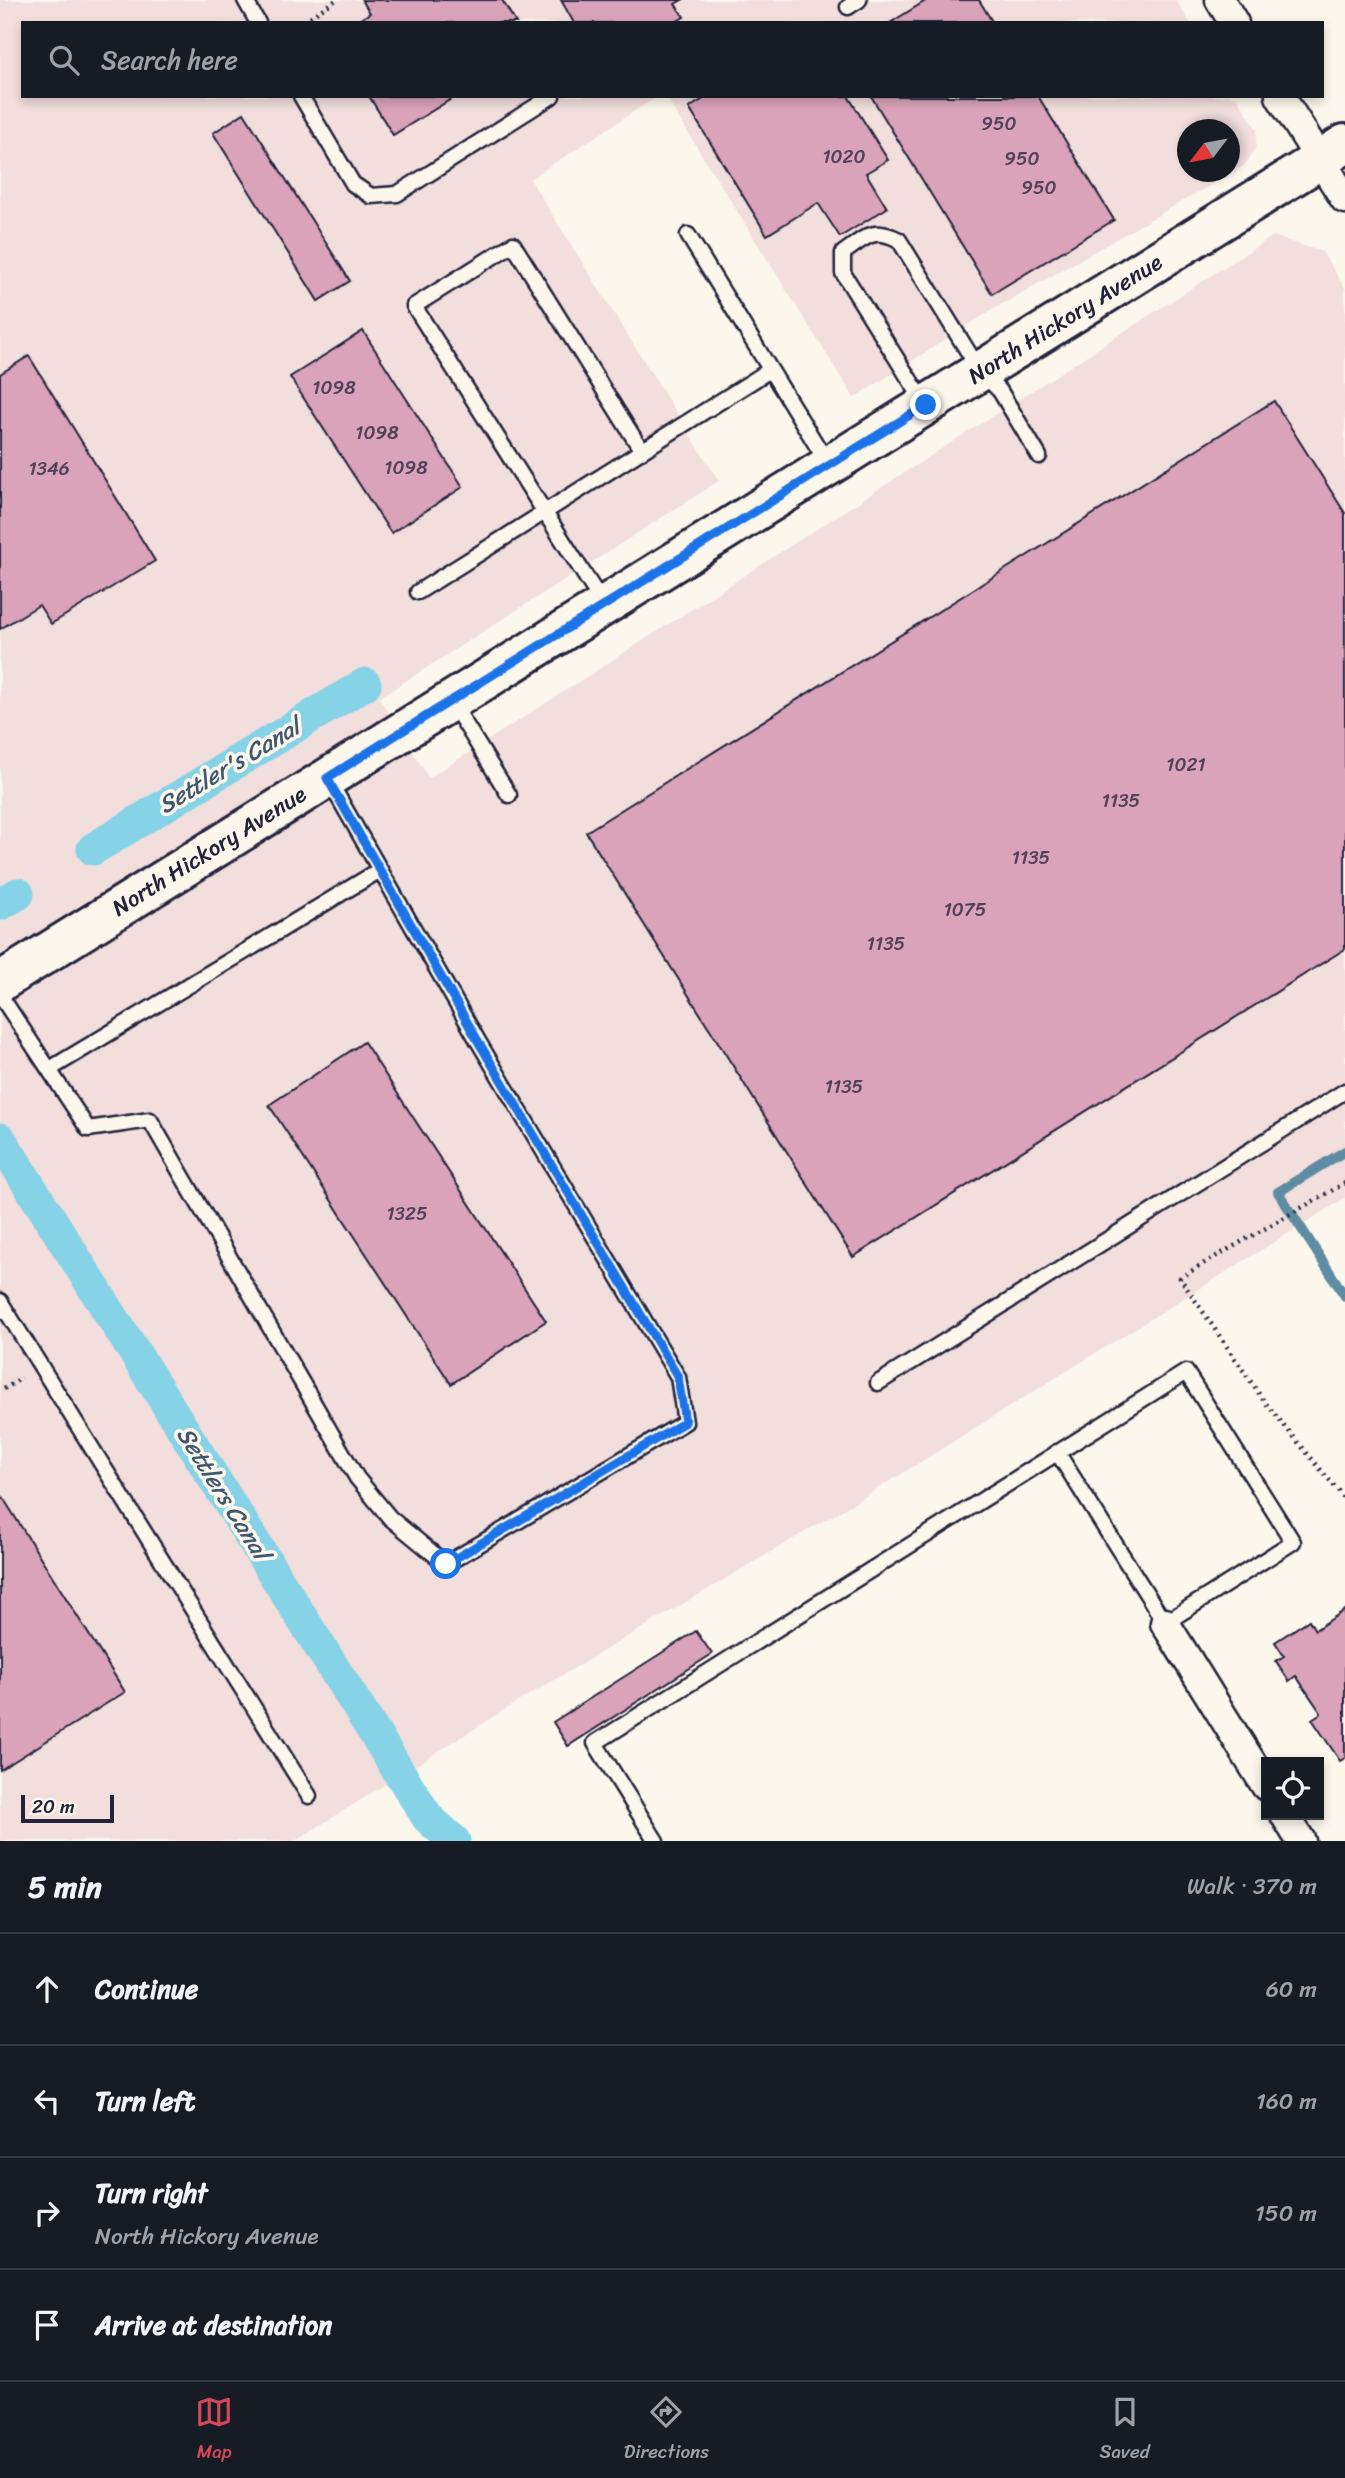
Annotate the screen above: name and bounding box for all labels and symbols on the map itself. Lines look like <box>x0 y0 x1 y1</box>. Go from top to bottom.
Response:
house number: 950 <box>981 107 1017 140</box>
north arrow <box>1177 119 1240 182</box>
house number: 1020 <box>822 140 866 173</box>
house number: 950 <box>1004 142 1040 175</box>
house number: 950 <box>1021 171 1057 204</box>
street label: North Hickory Avenue <box>959 242 1171 396</box>
house number: 1098 <box>312 371 356 404</box>
route end <box>910 389 941 420</box>
house number: 1098 <box>355 416 399 449</box>
house number: 1098 <box>384 451 428 484</box>
house number: 1346 <box>28 452 70 485</box>
water label: Settler's Canal <box>150 704 313 825</box>
house number: 1021 <box>1166 748 1206 781</box>
street label: North Hickory Avenue <box>103 774 315 928</box>
house number: 1135 <box>1102 784 1141 817</box>
house number: 1135 <box>1012 841 1051 874</box>
house number: 1075 <box>944 893 987 926</box>
house number: 1135 <box>867 927 906 960</box>
house number: 1135 <box>825 1070 864 1103</box>
house number: 1325 <box>386 1197 428 1230</box>
water label: Settlers Canal <box>165 1418 284 1573</box>
route start <box>430 1548 461 1579</box>
scale bar <box>21 1792 114 1824</box>

